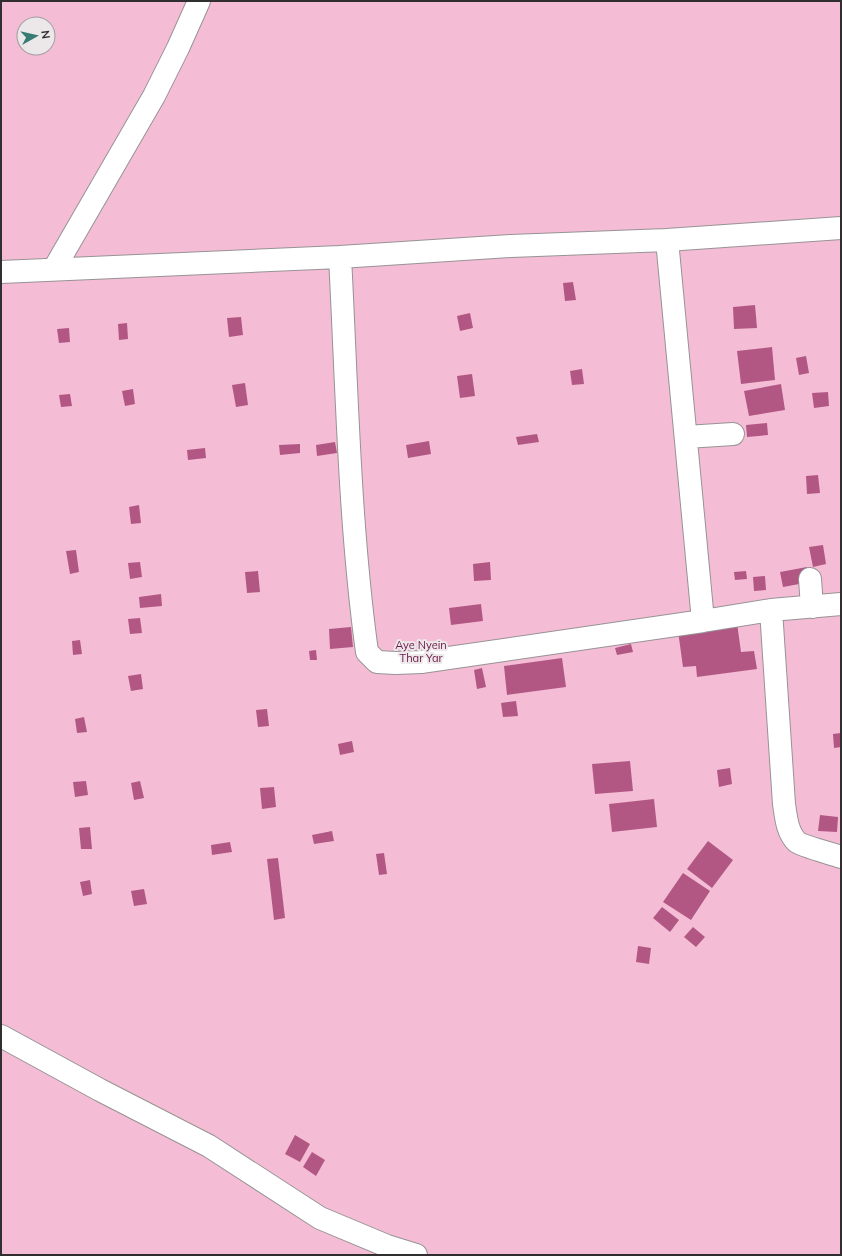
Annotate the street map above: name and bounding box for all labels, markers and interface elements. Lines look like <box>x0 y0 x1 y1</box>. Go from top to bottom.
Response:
north arrow <box>16 16 56 56</box>
text: N <box>38 30 53 40</box>
park label: Aye Nyein Thar Yar <box>395 638 447 665</box>

